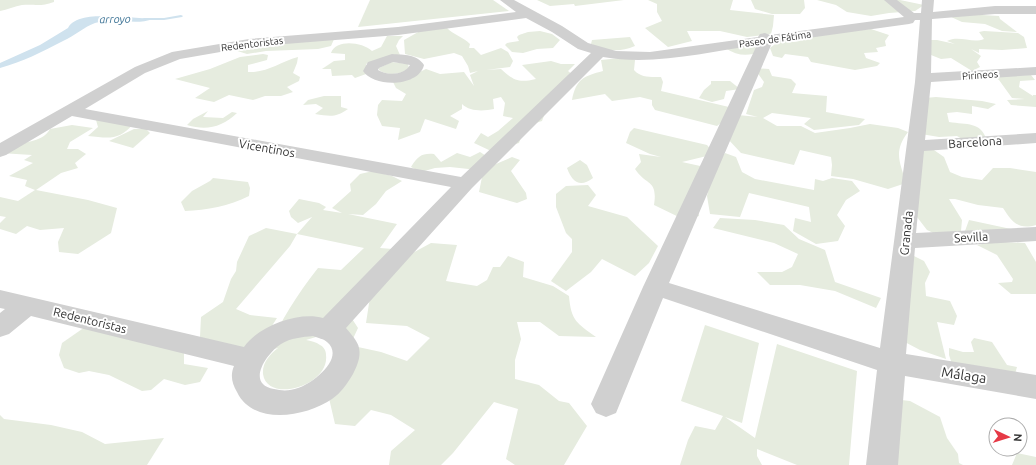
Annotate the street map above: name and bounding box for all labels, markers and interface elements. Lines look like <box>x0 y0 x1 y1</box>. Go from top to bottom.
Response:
water label: arroyo <box>99 13 131 25</box>
street label: Paseo de Fátima <box>738 28 812 50</box>
street label: Redentoristas <box>220 35 284 53</box>
street label: Pirineos <box>962 68 998 82</box>
street label: Barcelona <box>948 134 1002 150</box>
street label: Vicentinos <box>238 137 296 159</box>
street label: Granada <box>897 210 915 256</box>
street label: Sevilla <box>954 230 988 244</box>
street label: Redentoristas <box>52 305 128 335</box>
street label: Málaga <box>940 364 988 386</box>
north arrow <box>988 417 1028 457</box>
text: N <box>1012 433 1024 442</box>

